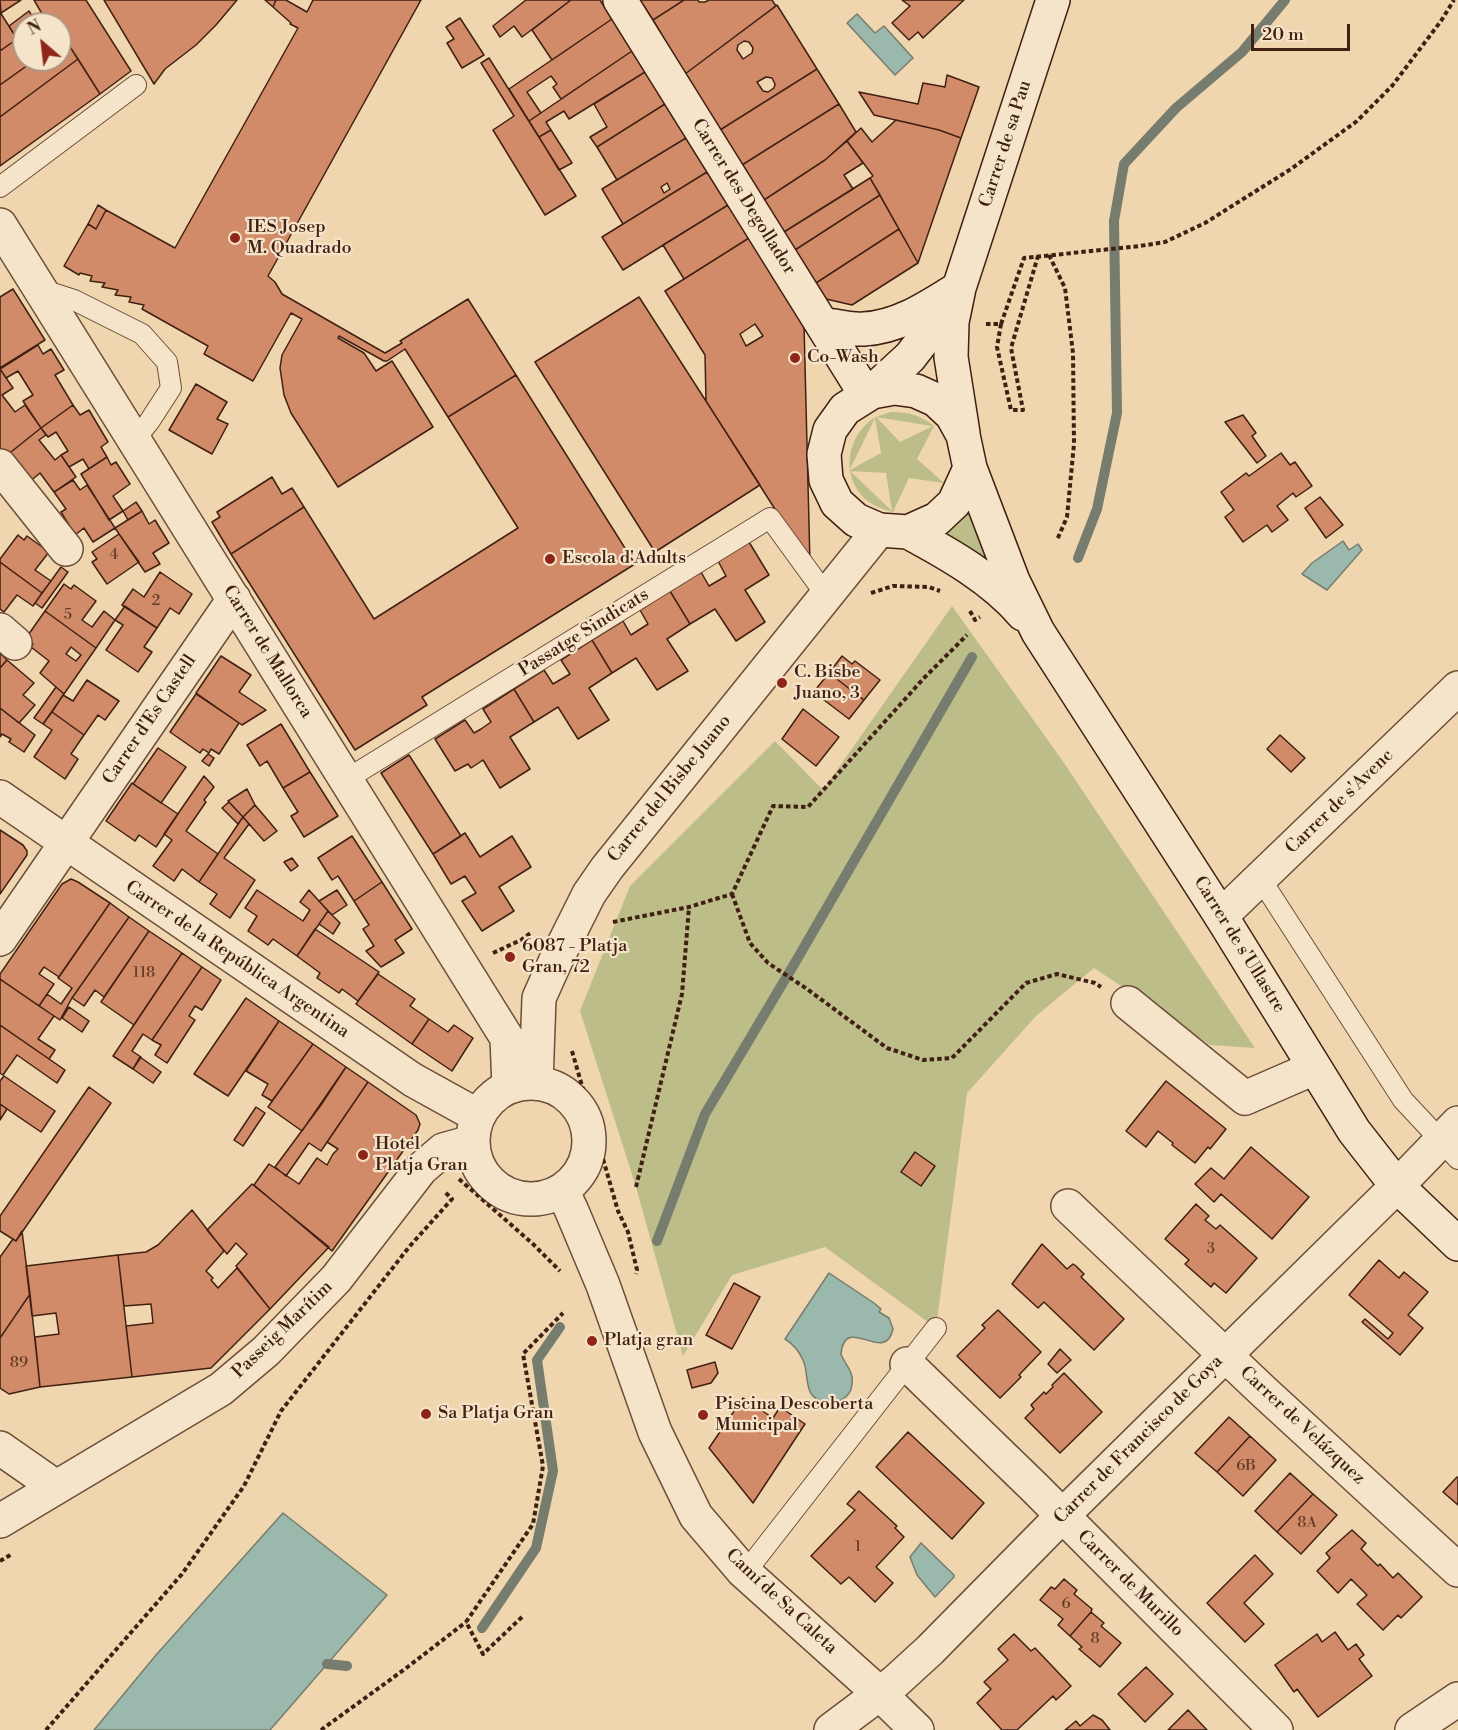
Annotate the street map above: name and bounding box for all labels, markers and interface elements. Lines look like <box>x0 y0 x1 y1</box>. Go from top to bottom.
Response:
north arrow <box>12 12 72 72</box>
scale bar <box>1254 12 1353 50</box>
text: N <box>24 16 45 40</box>
text: 20 m <box>1262 23 1304 46</box>
street label: Carrer de sa Pau <box>975 78 1037 210</box>
street label: Carrer des Degollador <box>686 115 800 279</box>
place label: IES Josep M. Quadrado <box>247 217 352 260</box>
marker: IES Josep M. Quadrado <box>228 231 242 245</box>
place label: Co-Wash <box>807 347 879 369</box>
marker: Co-Wash <box>788 351 802 365</box>
house number: 4 <box>110 546 118 564</box>
place label: Escola d'Adults <box>562 548 686 570</box>
marker: Escola d'Adults <box>543 552 557 566</box>
street label: Carrer de Mallorca <box>217 582 317 722</box>
street label: Passatge Sindicats <box>515 584 653 682</box>
house number: 2 <box>152 592 160 610</box>
house number: 5 <box>64 606 72 624</box>
street label: Carrer d'Es Castell <box>99 651 201 789</box>
place label: C. Bisbe Juano, 3 <box>794 662 861 704</box>
marker: C. Bisbe Juano, 3 <box>775 676 789 690</box>
street label: Carrer del Bisbe Juano <box>604 711 736 867</box>
street label: Carrer de s'Avenc <box>1281 745 1399 859</box>
street label: Carrer de s'Ullastre <box>1188 873 1290 1017</box>
street label: Carrer de la República Argentina <box>121 877 353 1043</box>
place label: 6087 - Platja Gran, 72 <box>522 936 627 978</box>
marker: 6087 - Platja Gran, 72 <box>503 950 517 964</box>
house number: 118 <box>133 964 155 982</box>
place label: Hotel Platja Gran <box>375 1134 468 1176</box>
marker: Hotel Platja Gran <box>356 1148 370 1162</box>
house number: 3 <box>1207 1240 1215 1258</box>
street label: Passeig Marítim <box>228 1277 338 1383</box>
place label: Platja gran <box>604 1330 693 1352</box>
marker: Platja gran <box>585 1334 599 1348</box>
street label: Carrer de Francisco de Goya <box>1050 1351 1228 1529</box>
house number: 89 <box>10 1354 28 1372</box>
street label: Carrer de Velázquez <box>1235 1362 1369 1490</box>
place label: Piscina Descoberta Municipal <box>715 1394 873 1436</box>
place label: Sa Platja Gran <box>438 1403 554 1425</box>
marker: Sa Platja Gran <box>419 1407 433 1421</box>
marker: Piscina Descoberta Municipal <box>696 1408 710 1422</box>
house number: 6B <box>1236 1457 1256 1475</box>
house number: 8A <box>1297 1514 1317 1532</box>
street label: Carrer de Murillo <box>1072 1526 1188 1642</box>
house number: 1 <box>855 1538 861 1556</box>
street label: Camí de Sa Caleta <box>721 1545 841 1659</box>
house number: 6 <box>1061 1595 1071 1613</box>
house number: 8 <box>1090 1630 1100 1648</box>

